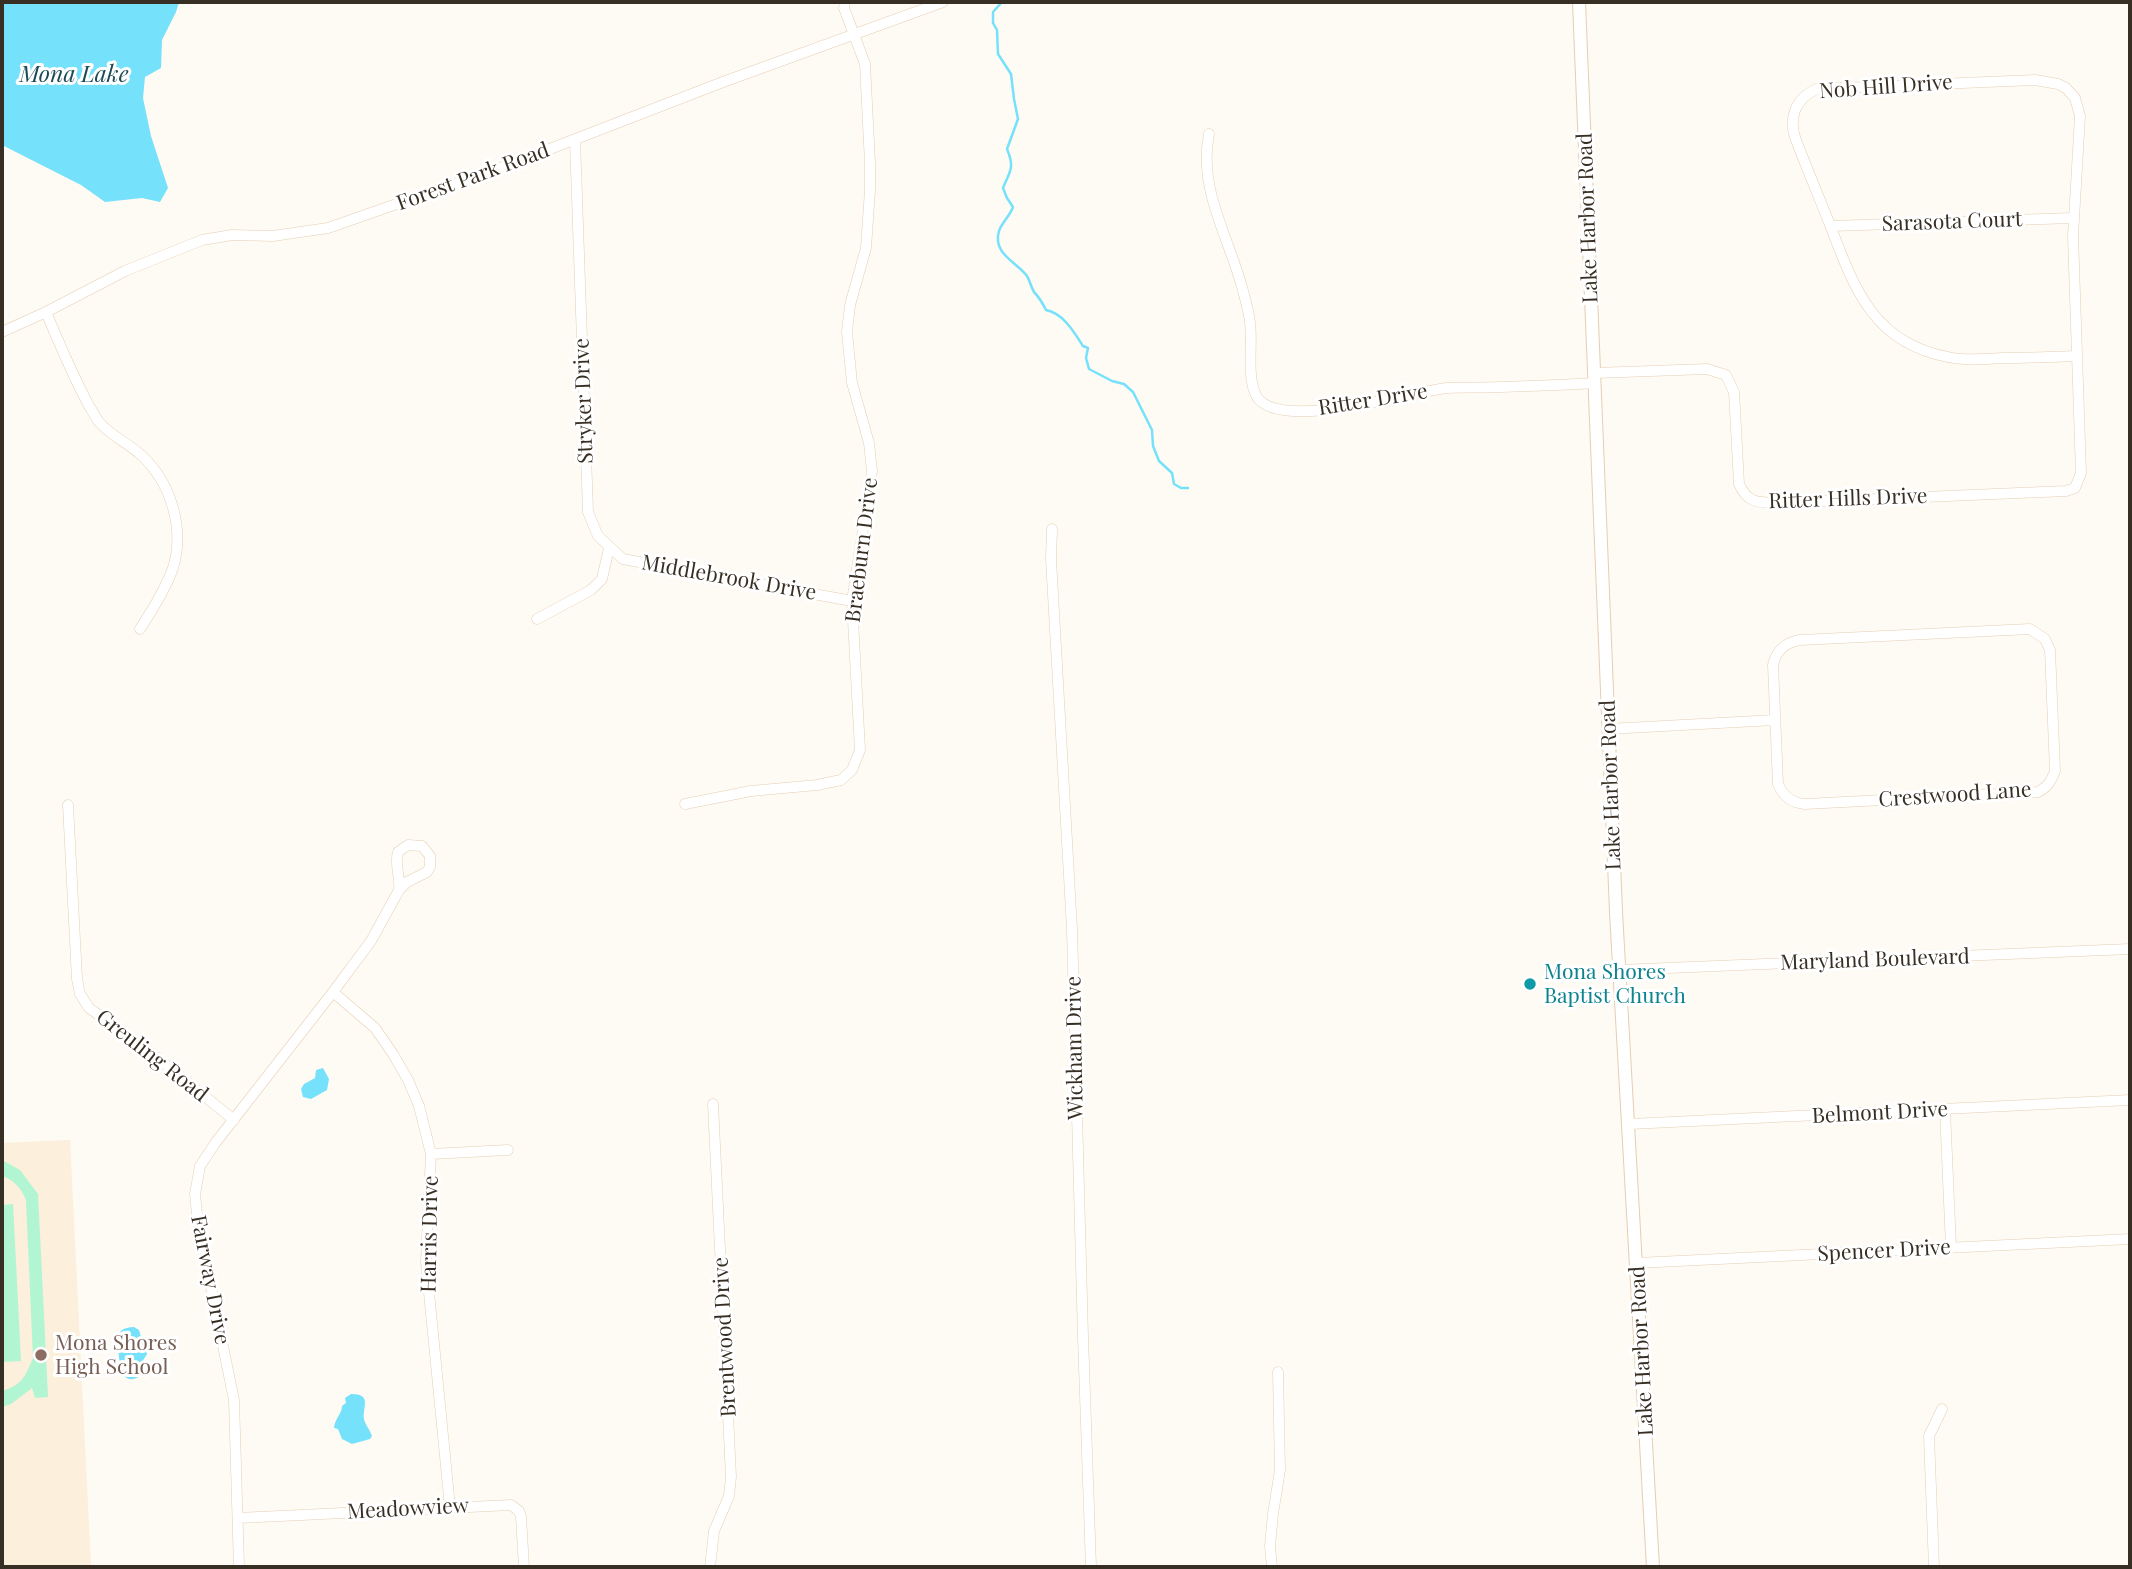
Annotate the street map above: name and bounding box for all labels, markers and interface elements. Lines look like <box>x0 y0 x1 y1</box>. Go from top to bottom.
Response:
water label: Mona Lake <box>20 61 128 89</box>
street label: Nob Hill Drive <box>1818 70 1954 104</box>
street label: Lake Harbor Road <box>1572 132 1604 304</box>
street label: Forest Park Road <box>393 138 553 216</box>
street label: Sarasota Court <box>1881 207 2023 237</box>
street label: Stryker Drive <box>569 338 599 464</box>
street label: Ritter Drive <box>1317 379 1429 421</box>
street label: Braeburn Drive <box>841 476 883 624</box>
street label: Ritter Hills Drive <box>1768 484 1928 514</box>
street label: Middlebrook Drive <box>640 550 818 606</box>
street label: Lake Harbor Road <box>1595 699 1627 871</box>
street label: Crestwood Lane <box>1878 777 2032 813</box>
street label: Maryland Boulevard <box>1780 944 1970 976</box>
place label: Mona Shores Baptist Church <box>1544 959 1686 1009</box>
street label: Wickham Drive <box>1061 976 1089 1120</box>
marker: Mona Shores Baptist Church <box>1522 976 1538 992</box>
street label: Greuling Road <box>91 1004 213 1108</box>
street label: Belmont Drive <box>1811 1097 1949 1129</box>
street label: Harris Drive <box>416 1175 444 1293</box>
street label: Fairway Drive <box>185 1213 235 1347</box>
street label: Spencer Drive <box>1817 1235 1951 1267</box>
street label: Brentwood Drive <box>708 1256 742 1418</box>
street label: Lake Harbor Road <box>1625 1265 1659 1437</box>
place label: Mona Shores High School <box>55 1330 177 1380</box>
marker: Mona Shores High School <box>33 1347 49 1363</box>
street label: Meadowview <box>346 1493 470 1525</box>

